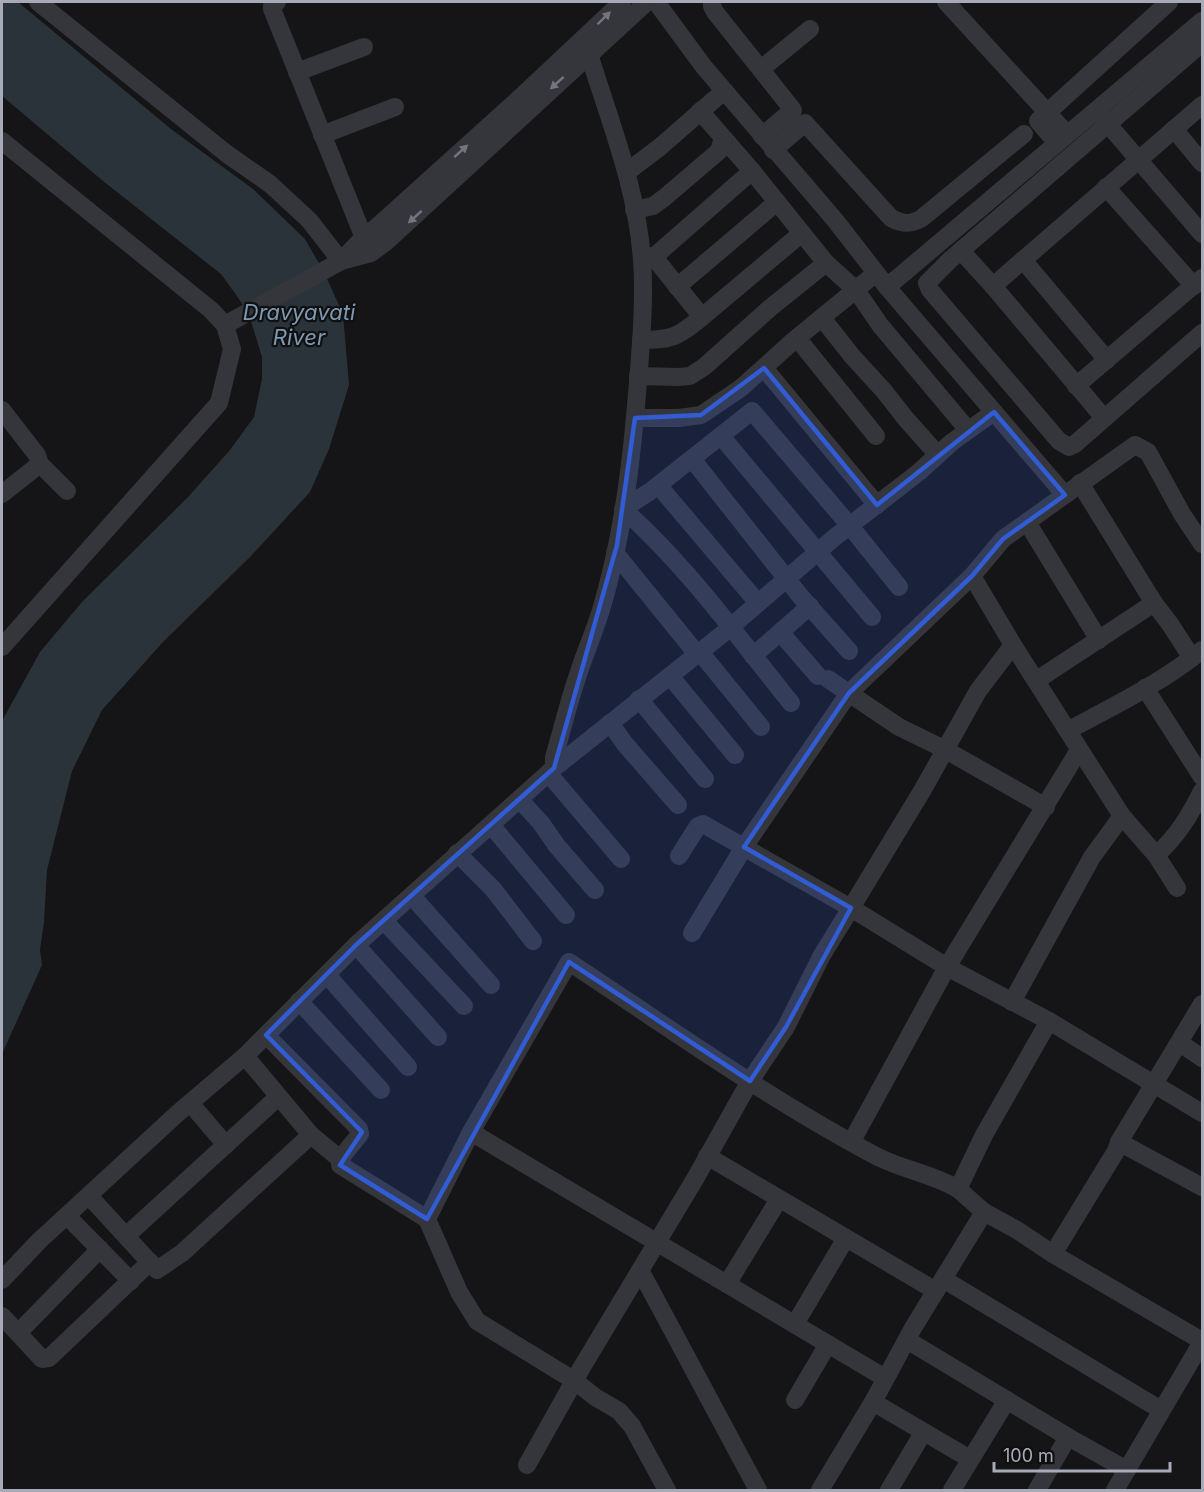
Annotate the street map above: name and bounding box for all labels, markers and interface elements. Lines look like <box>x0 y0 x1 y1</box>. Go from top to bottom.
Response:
one-way arrow <box>597 12 611 26</box>
one-way arrow <box>550 76 565 89</box>
one-way arrow <box>453 145 468 158</box>
one-way arrow <box>408 210 423 223</box>
water label: Dravyavati River <box>243 299 356 350</box>
scale bar <box>994 1435 1170 1473</box>
text: 100 m <box>1003 1445 1054 1466</box>

